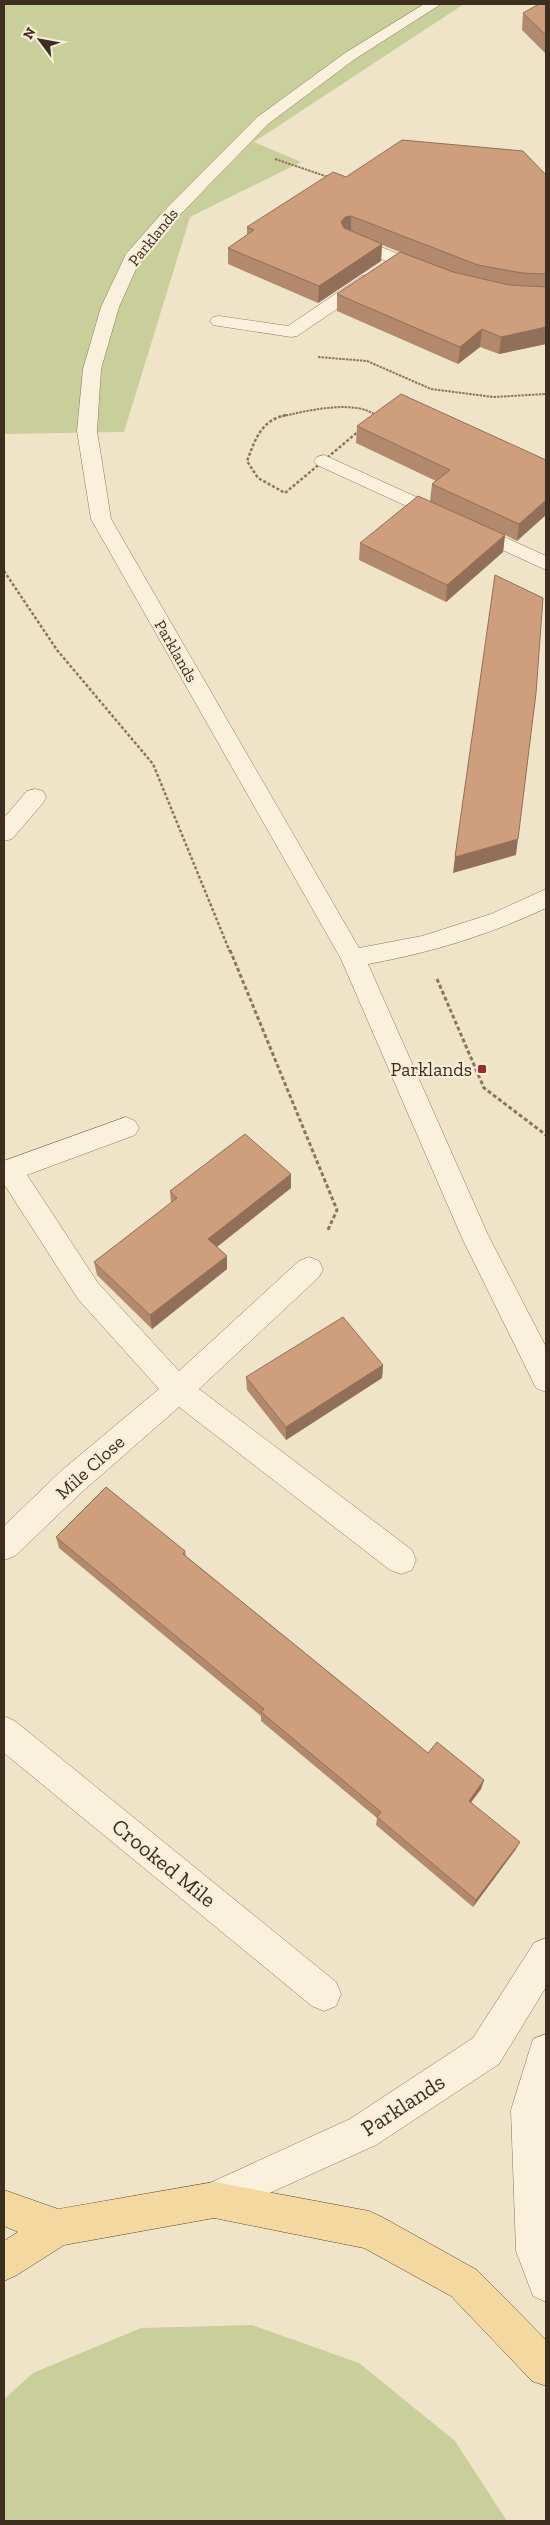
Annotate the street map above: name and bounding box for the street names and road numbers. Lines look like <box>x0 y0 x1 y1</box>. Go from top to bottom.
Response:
street label: Parklands <box>124 204 182 270</box>
street label: Parklands <box>151 616 201 686</box>
street label: Mile Close <box>51 1430 129 1504</box>
street label: Crooked Mile <box>106 1813 222 1913</box>
street label: Parklands <box>356 2068 450 2142</box>

